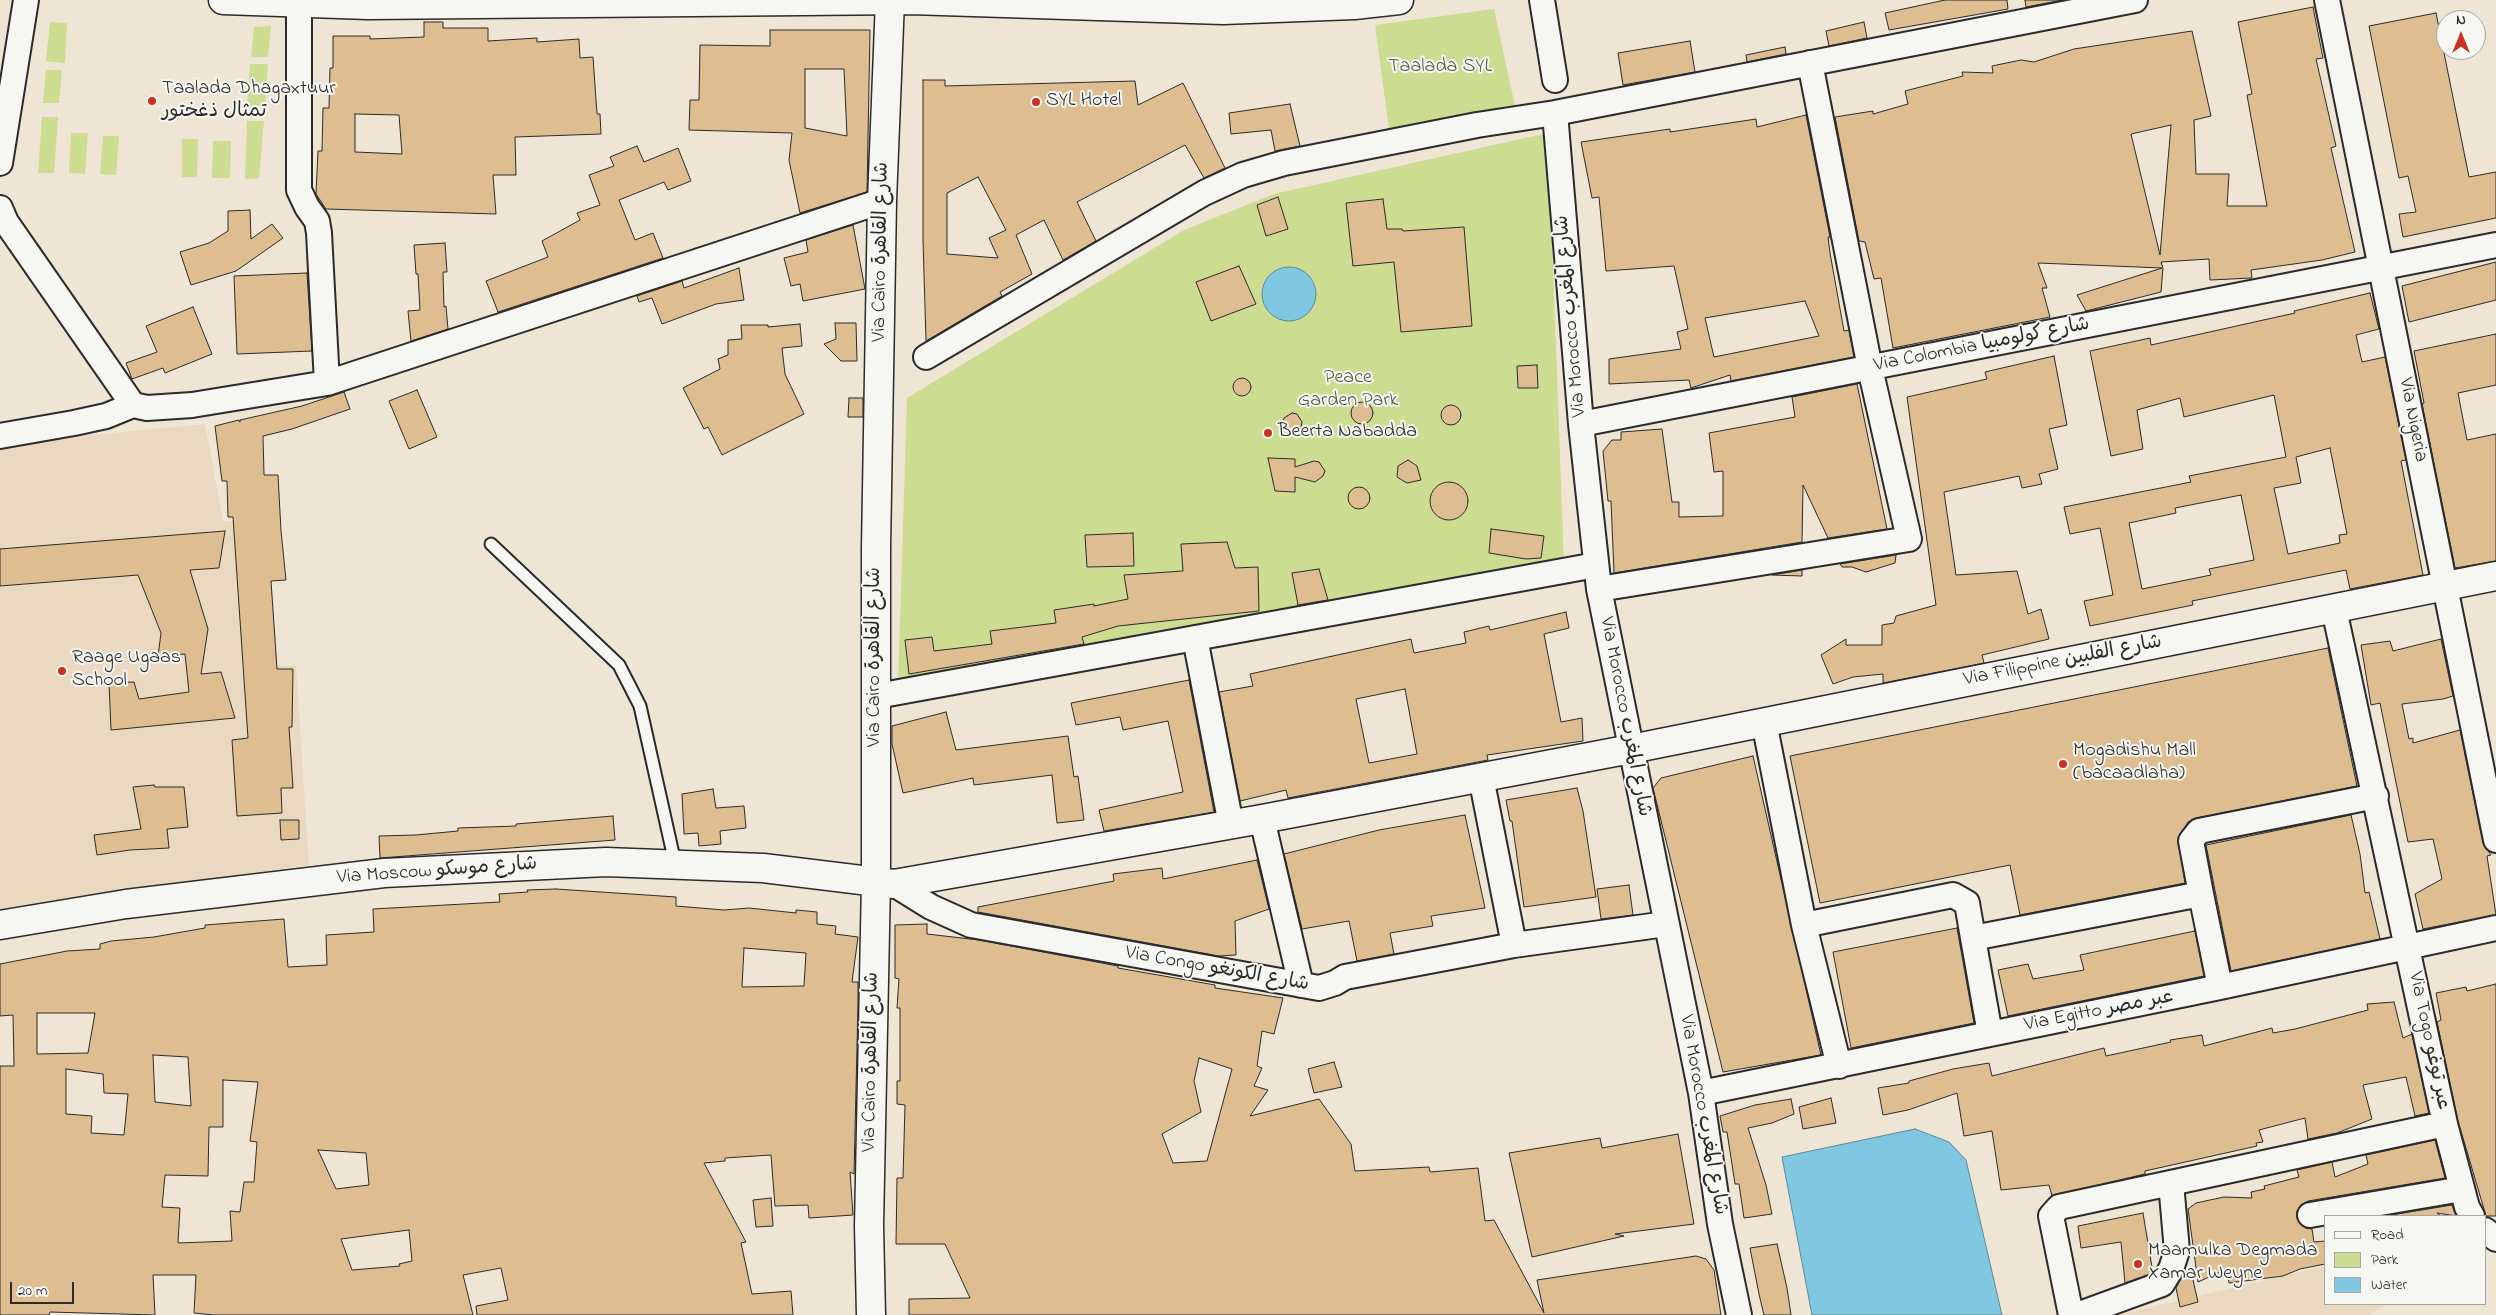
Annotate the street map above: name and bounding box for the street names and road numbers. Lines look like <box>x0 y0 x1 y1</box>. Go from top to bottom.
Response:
street label: Via Cairo شارع القاهرة <box>868 162 896 342</box>
street label: Via Morocco شارع المغرب <box>1551 214 1593 418</box>
street label: Via Colombia شارع كولومبيا <box>1872 313 2092 379</box>
street label: Via Nigeria <box>2392 376 2432 464</box>
street label: Via Cairo شارع القاهرة <box>864 567 888 747</box>
street label: Via Morocco شارع المغرب <box>1593 615 1655 819</box>
street label: Via Filippine شارع الفلبين <box>1962 631 2164 693</box>
street label: Via Moscow شارع موسكو <box>336 853 538 891</box>
street label: Via Congo شارع الكونغو <box>1123 942 1311 998</box>
street label: Via Togo عبر توغو <box>2402 970 2454 1112</box>
street label: Via Cairo شارع القاهرة <box>858 972 886 1152</box>
street label: Via Egitto عبر مصر <box>2023 986 2175 1038</box>
street label: Via Morocco شارع المغرب <box>1673 1013 1731 1217</box>

